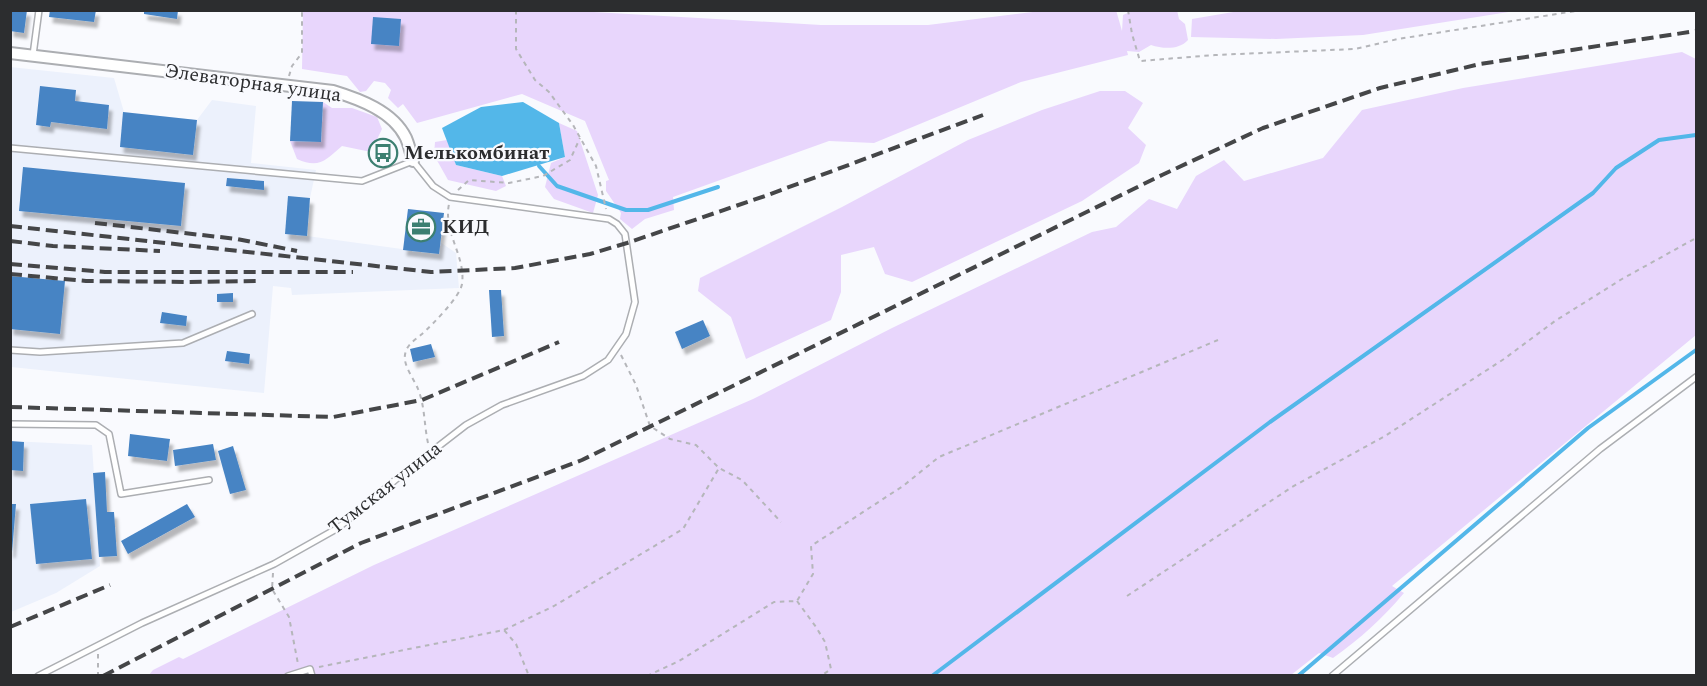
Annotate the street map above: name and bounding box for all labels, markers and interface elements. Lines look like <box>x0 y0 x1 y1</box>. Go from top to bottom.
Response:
street label: Элеваторная улица <box>163 56 344 110</box>
bus stop icon: Мелькомбинат <box>367 137 399 169</box>
place label: Мелькомбинат <box>404 138 549 168</box>
office icon: КИД <box>405 211 437 243</box>
place label: КИД <box>442 212 489 242</box>
street label: Тумская улица <box>322 434 448 542</box>

